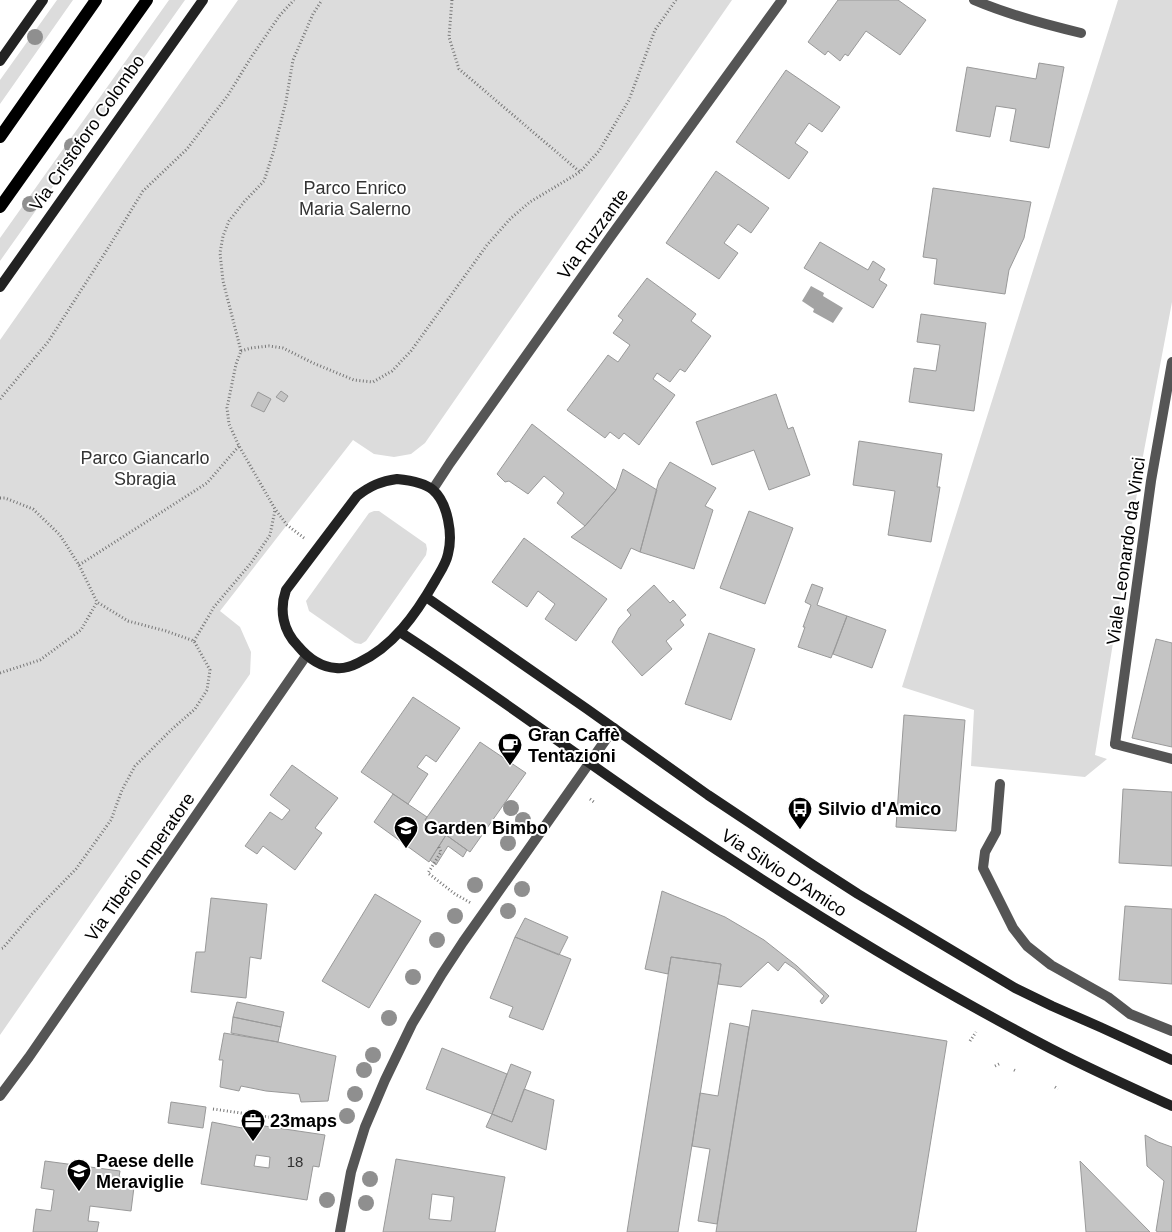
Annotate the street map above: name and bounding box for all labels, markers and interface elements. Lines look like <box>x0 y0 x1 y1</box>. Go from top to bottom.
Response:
street label: Via Cristoforo Colombo <box>26 51 148 215</box>
park label: Parco Enrico Maria Salerno <box>299 178 411 219</box>
street label: Via Ruzzante <box>554 185 632 283</box>
park label: Parco Giancarlo Sbragia <box>80 448 210 489</box>
street label: Viale Leonardo da Vinci <box>1103 456 1149 646</box>
place label: Gran Caffè Tentazioni <box>528 725 620 766</box>
cafe icon: Gran Caffè Tentazioni <box>497 732 523 766</box>
street label: Via Tiberio Imperatore <box>81 789 199 945</box>
bus stop icon: Silvio d'Amico <box>787 796 813 830</box>
place label: Silvio d'Amico <box>818 799 941 819</box>
school or university icon: Garden Bimbo <box>393 815 419 849</box>
place label: Garden Bimbo <box>424 818 548 838</box>
street label: Via Silvio D'Amico <box>718 825 850 921</box>
office icon: 23maps <box>240 1108 266 1142</box>
place label: 23maps <box>270 1111 337 1131</box>
place label: Paese delle Meraviglie <box>96 1151 194 1192</box>
house number: 18 <box>287 1153 303 1170</box>
school or university icon: Paese delle Meraviglie <box>66 1158 92 1192</box>

